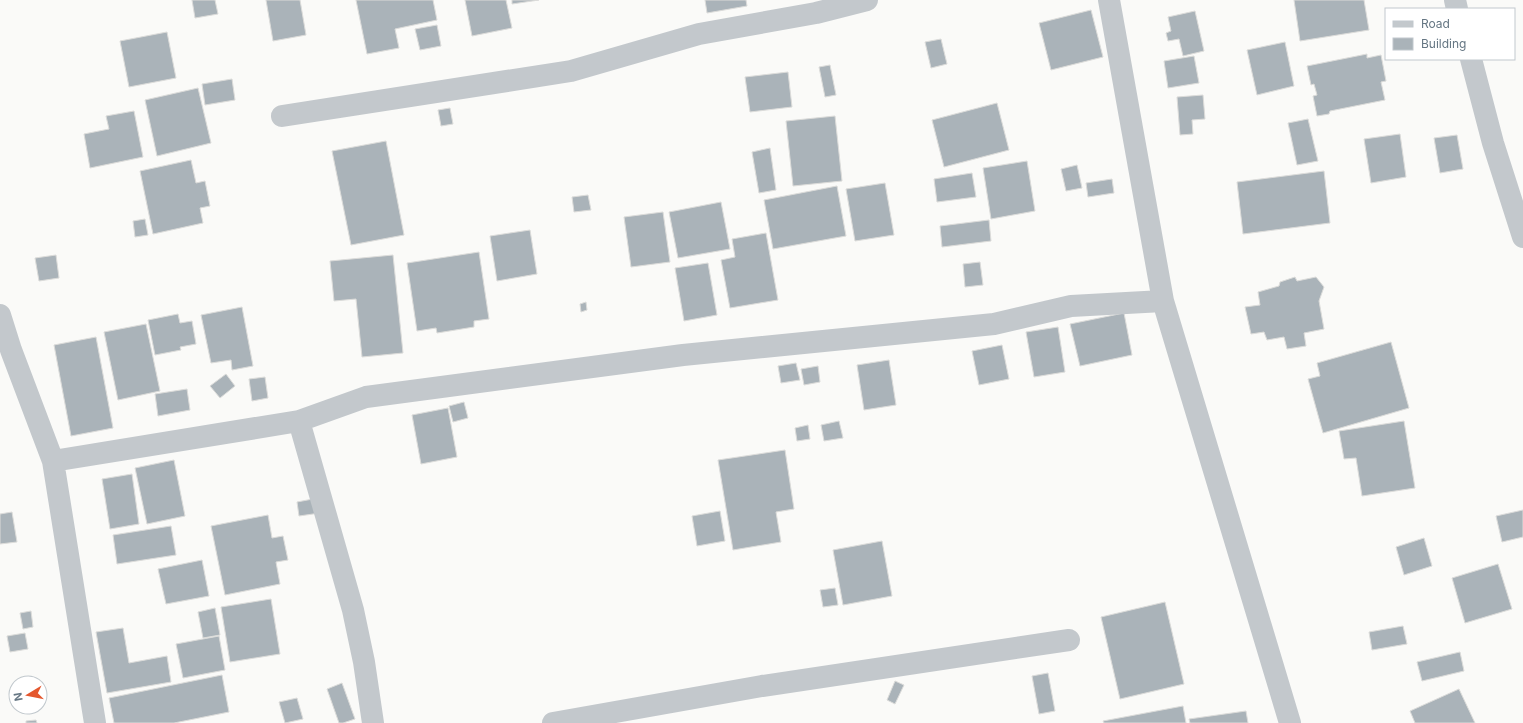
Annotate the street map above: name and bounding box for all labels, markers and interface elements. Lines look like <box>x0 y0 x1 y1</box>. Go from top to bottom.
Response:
legend <box>1385 8 1515 60</box>
text: Road <box>1421 16 1450 31</box>
text: Building <box>1421 36 1466 51</box>
north arrow <box>8 675 48 715</box>
text: N <box>11 691 26 702</box>

